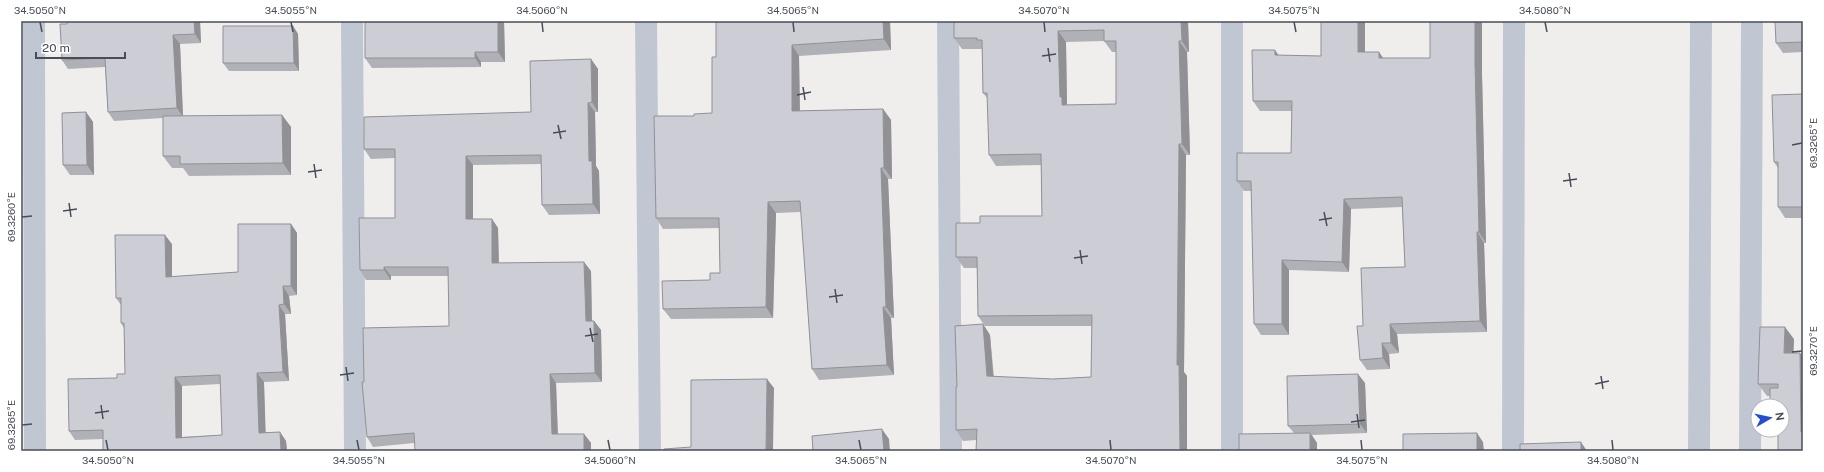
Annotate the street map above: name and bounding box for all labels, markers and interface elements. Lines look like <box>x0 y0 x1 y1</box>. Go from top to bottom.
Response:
text: 34.5050°N <box>14 4 66 16</box>
text: 34.5055°N <box>265 4 317 16</box>
text: 34.5060°N <box>516 4 568 16</box>
text: 34.5065°N <box>767 4 819 16</box>
text: 34.5070°N <box>1018 4 1070 16</box>
text: 34.5075°N <box>1268 4 1320 16</box>
text: 34.5080°N <box>1519 4 1571 16</box>
scale bar <box>36 34 125 60</box>
text: 20 m <box>42 41 70 55</box>
text: 69.3265°E <box>1807 118 1819 168</box>
text: 69.3260°E <box>5 192 17 242</box>
text: 69.3270°E <box>1807 326 1819 376</box>
north arrow <box>1750 398 1790 438</box>
text: 69.3265°E <box>5 400 17 450</box>
text: N <box>1773 411 1786 422</box>
text: 34.5050°N <box>82 454 134 466</box>
text: 34.5055°N <box>333 454 385 466</box>
text: 34.5060°N <box>584 454 636 466</box>
text: 34.5065°N <box>835 454 887 466</box>
text: 34.5070°N <box>1085 454 1137 466</box>
text: 34.5075°N <box>1336 454 1388 466</box>
text: 34.5080°N <box>1587 454 1639 466</box>

